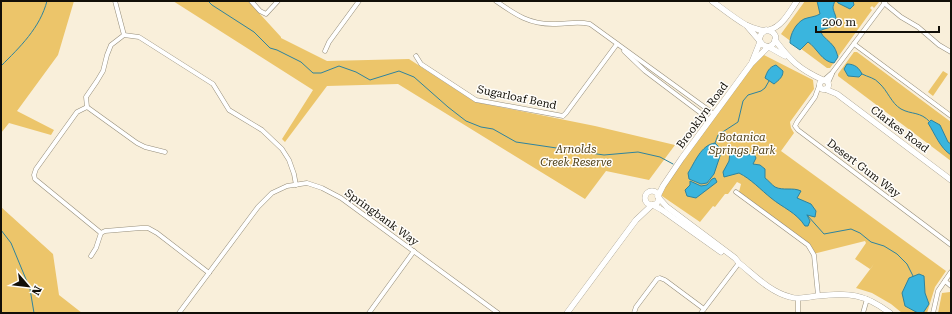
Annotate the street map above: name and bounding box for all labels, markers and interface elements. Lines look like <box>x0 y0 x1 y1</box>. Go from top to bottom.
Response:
scale bar <box>816 8 939 34</box>
text: 200 m <box>822 15 856 29</box>
street label: Brooklyn Road <box>674 80 731 151</box>
street label: Sugarloaf Bend <box>476 83 558 112</box>
street label: Clarkes Road <box>868 103 931 156</box>
park label: Botanica Springs Park <box>708 131 775 157</box>
street label: Desert Gum Way <box>824 136 903 201</box>
park label: Arnolds Creek Reserve <box>540 143 612 169</box>
street label: Springbank Way <box>342 186 422 249</box>
north arrow <box>8 266 48 306</box>
text: N <box>28 284 44 298</box>

